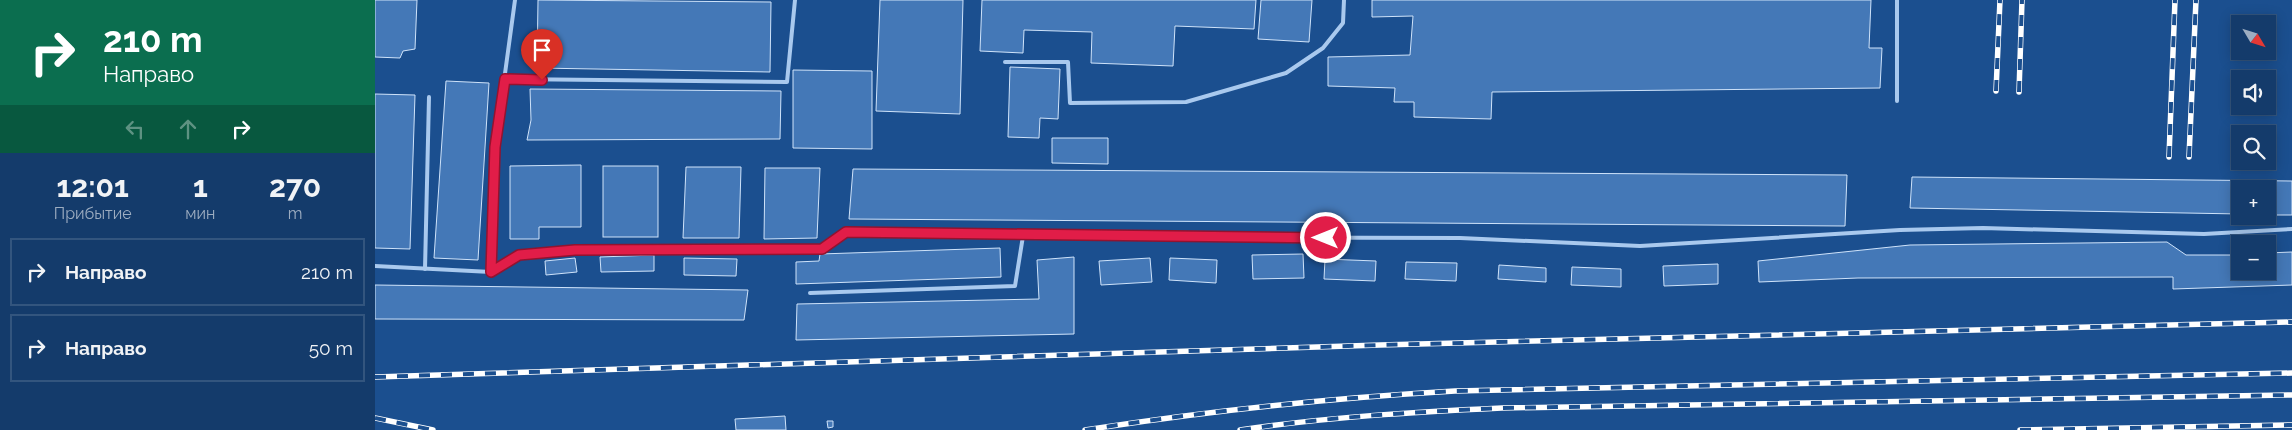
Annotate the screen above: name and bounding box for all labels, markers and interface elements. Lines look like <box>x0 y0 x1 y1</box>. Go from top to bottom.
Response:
north arrow <box>2231 15 2276 60</box>
map controls <box>2231 15 2276 280</box>
text: 210 m <box>103 19 203 60</box>
icon: right <box>20 20 85 85</box>
pin <box>521 29 563 80</box>
icon: arrive <box>528 36 556 64</box>
text: Направо <box>103 61 194 87</box>
button: sound <box>2231 70 2276 115</box>
icon: left <box>121 115 149 143</box>
icon: ahead <box>174 115 202 143</box>
icon: right <box>227 115 255 143</box>
button: search <box>2231 125 2276 170</box>
text: 12:01 <box>56 169 129 204</box>
text: 1 <box>193 169 208 204</box>
text: 270 <box>269 169 321 204</box>
button: + <box>2231 180 2276 225</box>
text: Прибытие <box>54 204 132 223</box>
text: мин <box>185 204 215 223</box>
text: m <box>288 204 303 223</box>
position arrow <box>1299 211 1351 263</box>
button: − <box>2231 235 2276 280</box>
icon: right <box>22 258 50 286</box>
text: Направо <box>65 261 146 283</box>
text: 210 m <box>301 261 353 283</box>
icon: right <box>22 334 50 362</box>
text: Направо <box>65 337 146 359</box>
text: 50 m <box>309 337 353 359</box>

